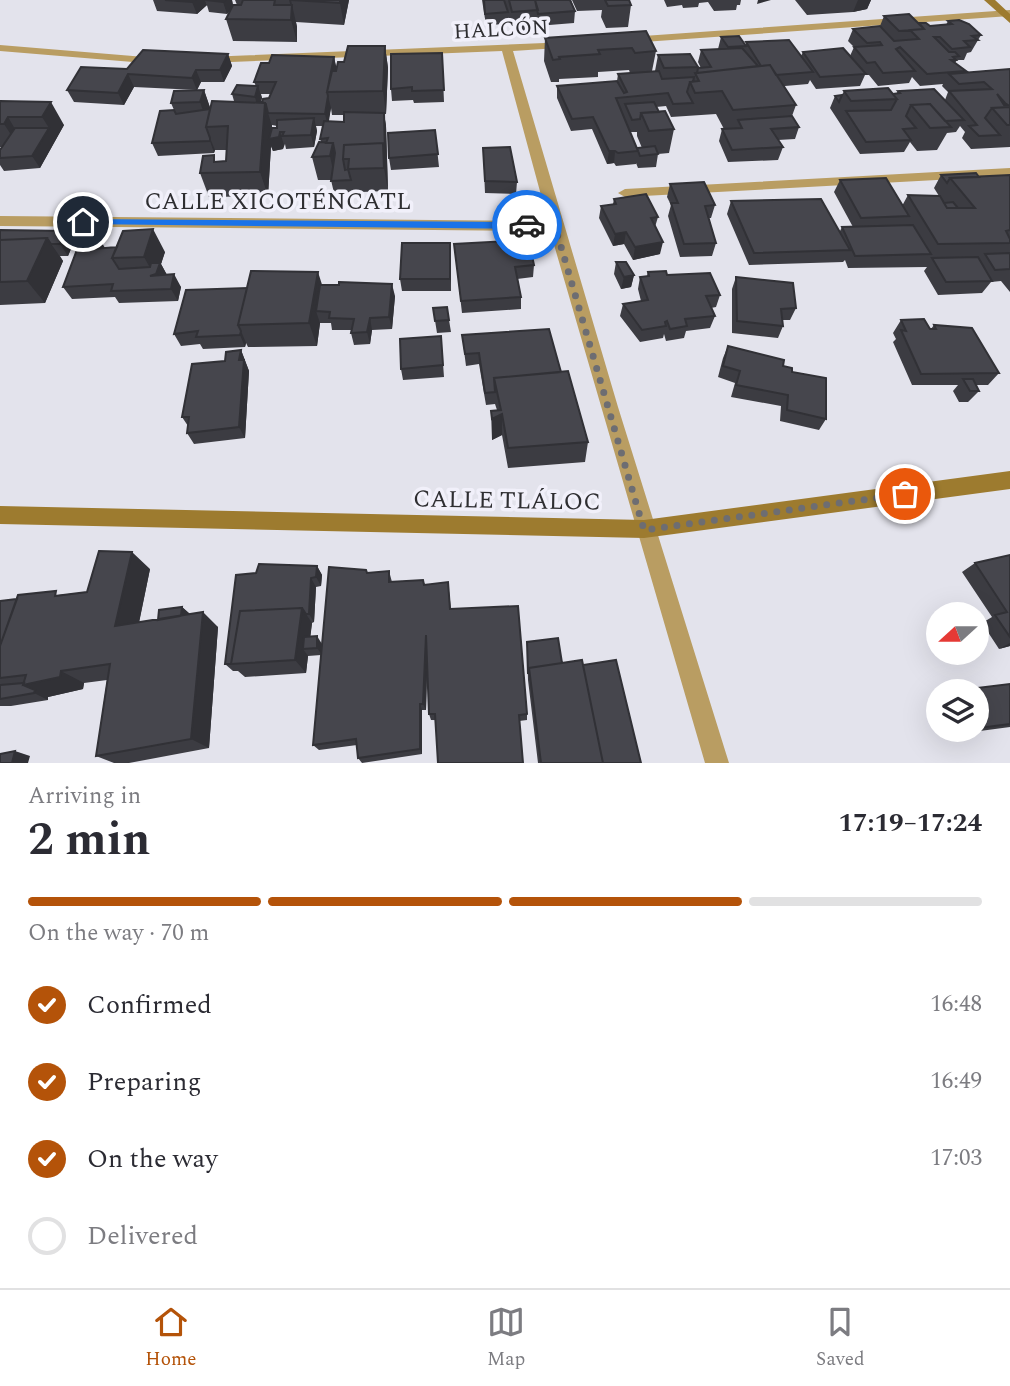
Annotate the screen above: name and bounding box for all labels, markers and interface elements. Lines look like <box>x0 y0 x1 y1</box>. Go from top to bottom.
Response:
street label: HALCÓN <box>453 12 549 48</box>
street label: CALLE XICOTÉNCATL <box>145 184 411 220</box>
courier <box>492 190 562 260</box>
pin <box>53 192 113 252</box>
icon: home <box>64 203 102 241</box>
icon: car <box>508 206 546 244</box>
pin <box>875 464 935 524</box>
icon: bag <box>886 475 924 513</box>
street label: CALLE TLÁLOC <box>413 481 601 521</box>
north arrow <box>926 602 989 665</box>
map controls <box>926 602 989 742</box>
button: layers <box>926 679 989 742</box>
text: Arriving in <box>28 779 141 814</box>
text: 17:19–17:24 <box>838 803 982 843</box>
text: 2 min <box>28 805 150 875</box>
text: On the way · 70 m <box>28 916 209 951</box>
text: Confirmed <box>87 985 212 1025</box>
icon: check <box>28 986 66 1024</box>
text: 16:48 <box>930 987 982 1022</box>
text: Preparing <box>87 1062 201 1102</box>
icon: check <box>28 1063 66 1101</box>
text: 16:49 <box>930 1064 982 1099</box>
text: On the way <box>87 1139 218 1179</box>
icon: check <box>28 1140 66 1178</box>
text: 17:03 <box>930 1141 982 1176</box>
text: Delivered <box>87 1216 198 1256</box>
tab: Home <box>145 1303 196 1374</box>
tab: Map <box>487 1303 525 1374</box>
tab: Saved <box>816 1303 865 1374</box>

